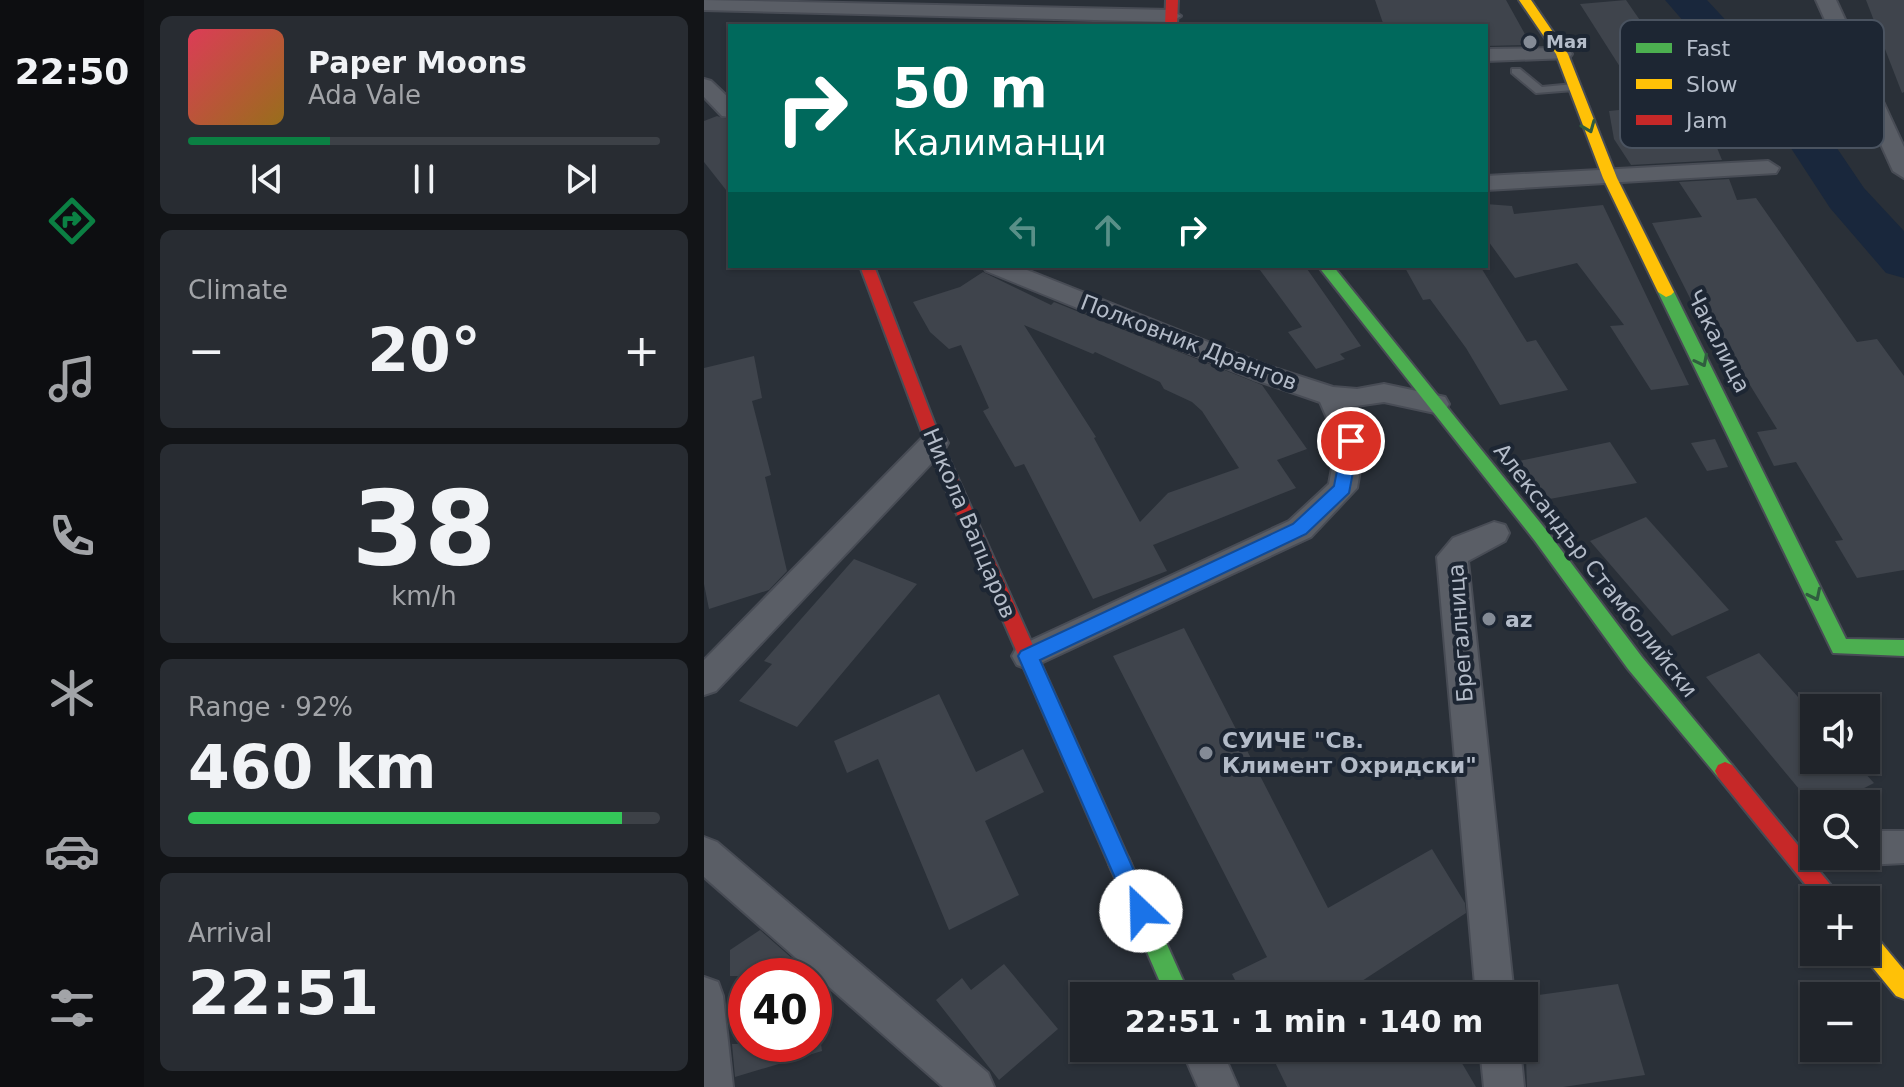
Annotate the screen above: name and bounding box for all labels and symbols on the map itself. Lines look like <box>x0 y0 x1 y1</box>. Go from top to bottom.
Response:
legend <box>1620 20 1884 148</box>
place label: Мая <box>1546 31 1588 52</box>
marker: Мая <box>1521 33 1539 51</box>
text: Fast <box>1686 36 1731 61</box>
text: Slow <box>1686 72 1738 97</box>
text: Jam <box>1684 108 1727 133</box>
one-way arrow <box>1579 119 1596 133</box>
street label: Чакалица <box>1682 286 1755 397</box>
street label: Полковник Дрангов <box>1077 290 1301 395</box>
one-way arrow <box>1692 352 1708 367</box>
pin <box>1317 407 1385 475</box>
street label: Никола Вапцаров <box>918 424 1021 622</box>
street label: Александър Стамболийски <box>1489 438 1702 702</box>
street label: Брегалница <box>1443 563 1478 703</box>
one-way arrow <box>1805 587 1821 601</box>
place label: az <box>1505 607 1533 632</box>
marker: az <box>1480 610 1498 628</box>
place label: СУИЧЕ "Св. Климент Охридски" <box>1222 728 1477 778</box>
marker: СУИЧЕ "Св. Климент Охридски" <box>1197 744 1215 762</box>
position arrow <box>1099 869 1183 953</box>
speed limit sign: 40 <box>728 958 832 1062</box>

